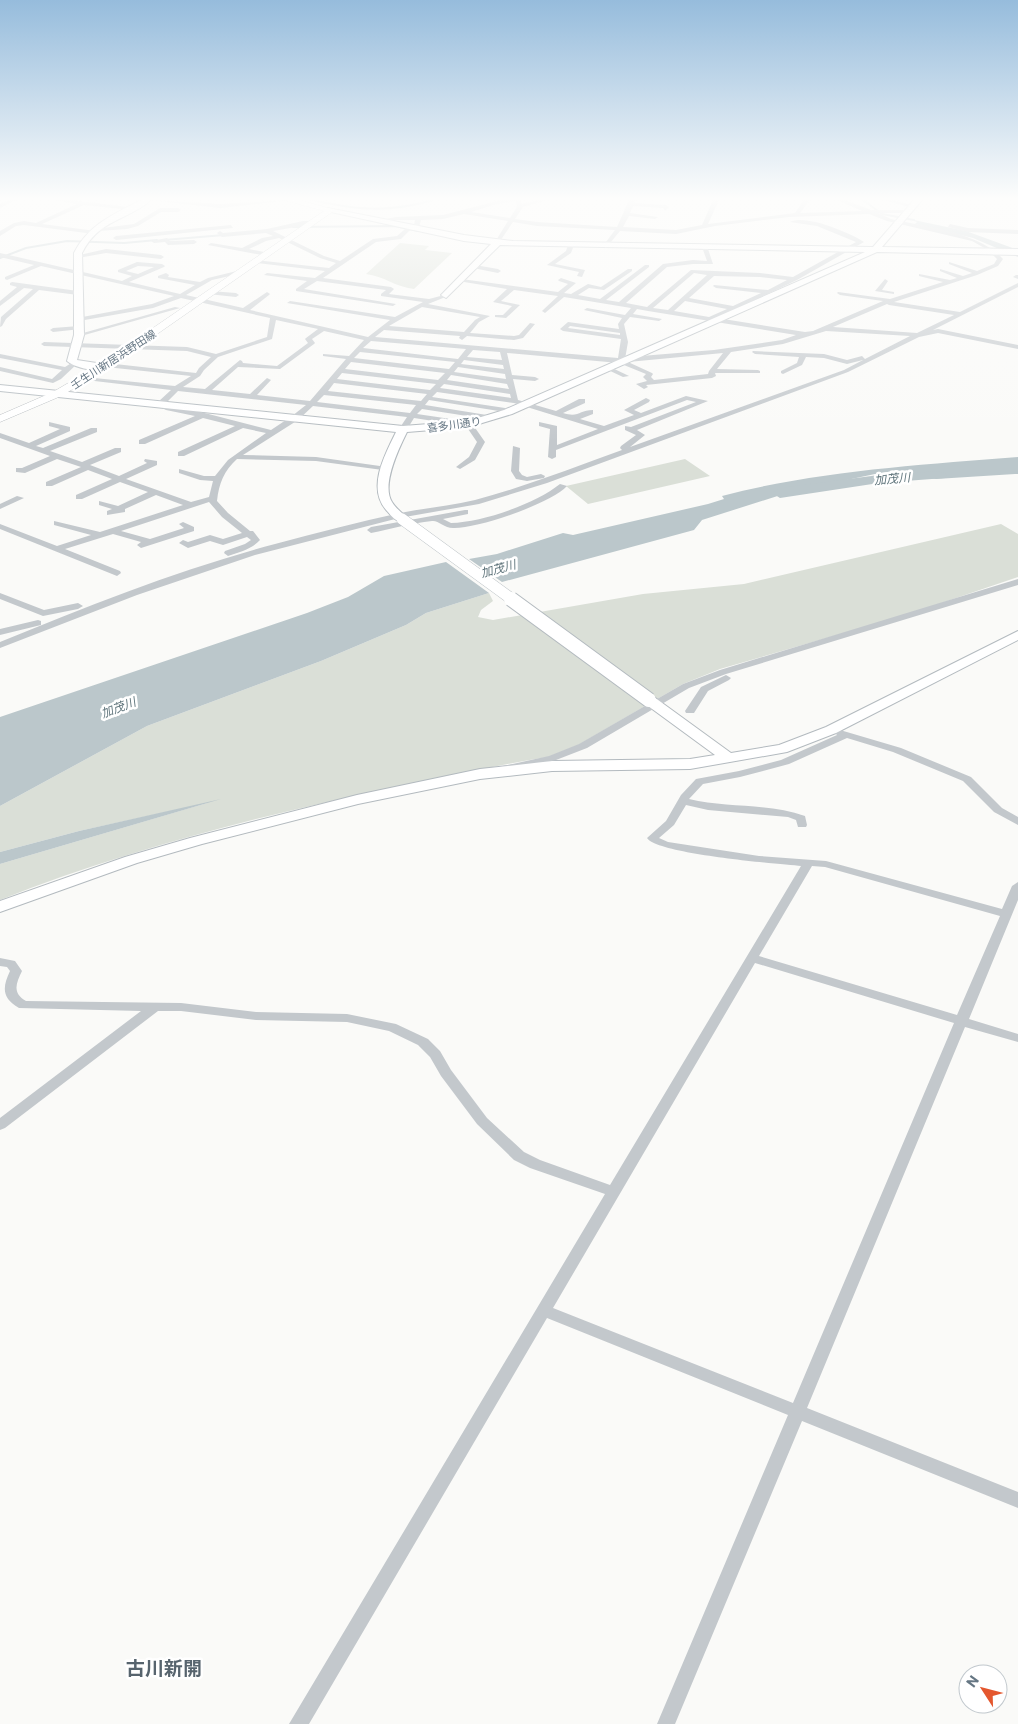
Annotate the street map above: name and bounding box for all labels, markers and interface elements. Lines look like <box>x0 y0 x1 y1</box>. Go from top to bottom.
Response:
street label: 壬生川新居浜野田線 <box>68 327 158 391</box>
street label: 喜多川通り <box>426 414 482 434</box>
water label: 加茂川 <box>873 469 913 487</box>
water label: 加茂川 <box>479 556 519 579</box>
water label: 加茂川 <box>99 693 139 720</box>
district label: 古川新開 <box>126 1656 202 1679</box>
north arrow <box>958 1664 1008 1714</box>
text: N <box>962 1672 982 1690</box>

